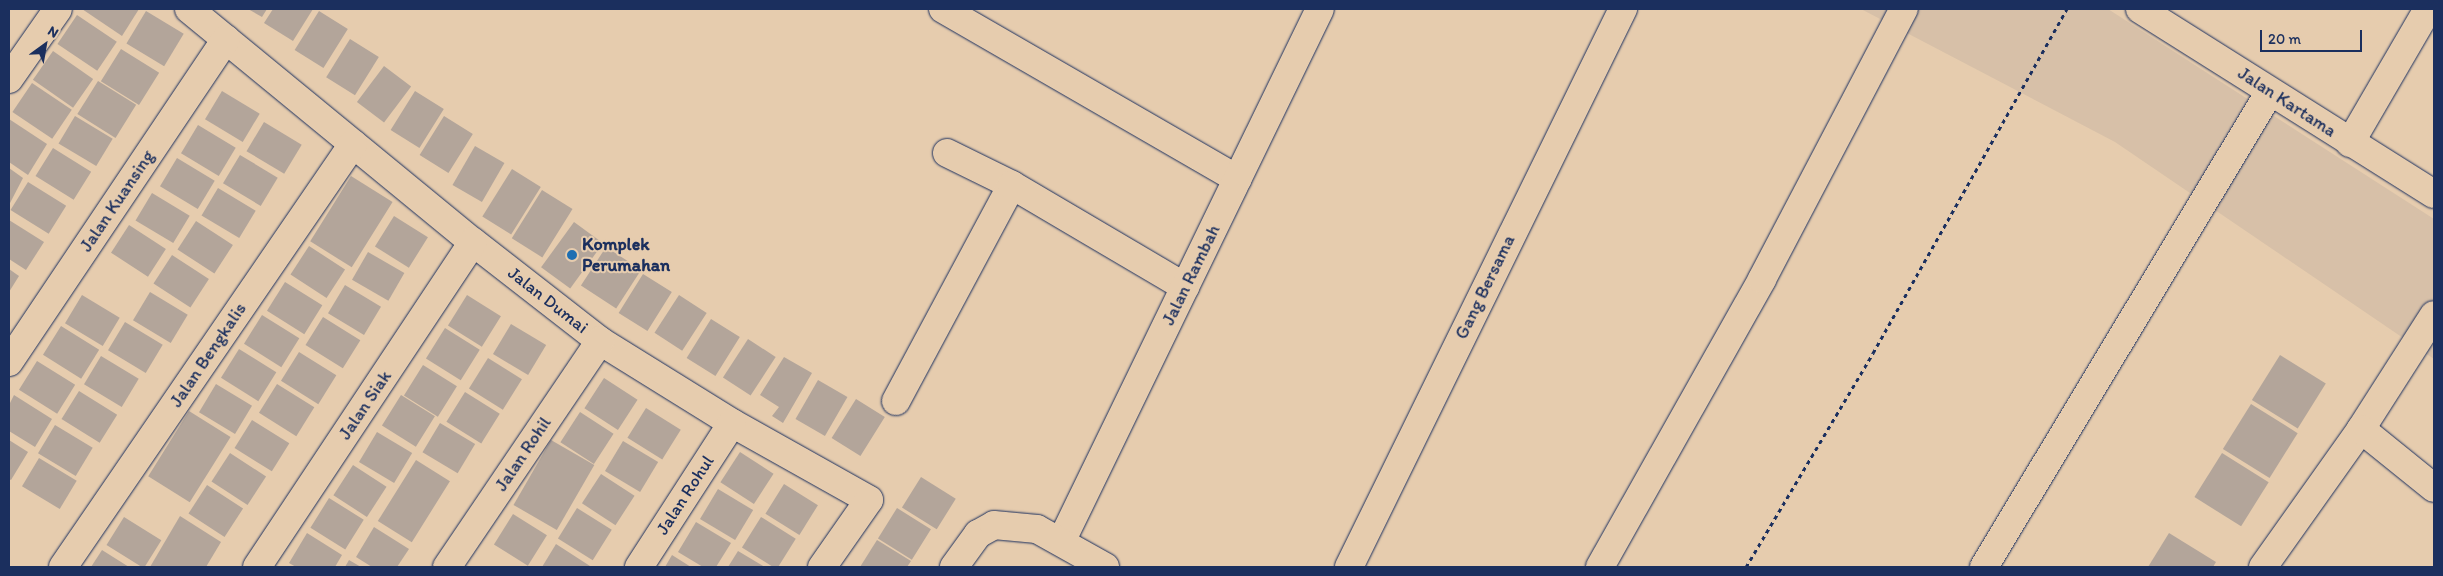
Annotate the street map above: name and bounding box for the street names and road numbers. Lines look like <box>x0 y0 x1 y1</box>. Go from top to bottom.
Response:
street label: Jalan Kartama <box>2234 62 2340 142</box>
street label: Jalan Kuansing <box>75 146 159 256</box>
street label: Jalan Rambah <box>1157 221 1225 329</box>
street label: Gang Bersama <box>1450 231 1520 343</box>
street label: Jalan Dumai <box>504 262 592 338</box>
street label: Jalan Bengkalis <box>165 299 251 411</box>
street label: Jalan Siak <box>334 367 396 443</box>
street label: Jalan Rohil <box>490 413 556 495</box>
street label: Jalan Rohul <box>651 451 719 539</box>

